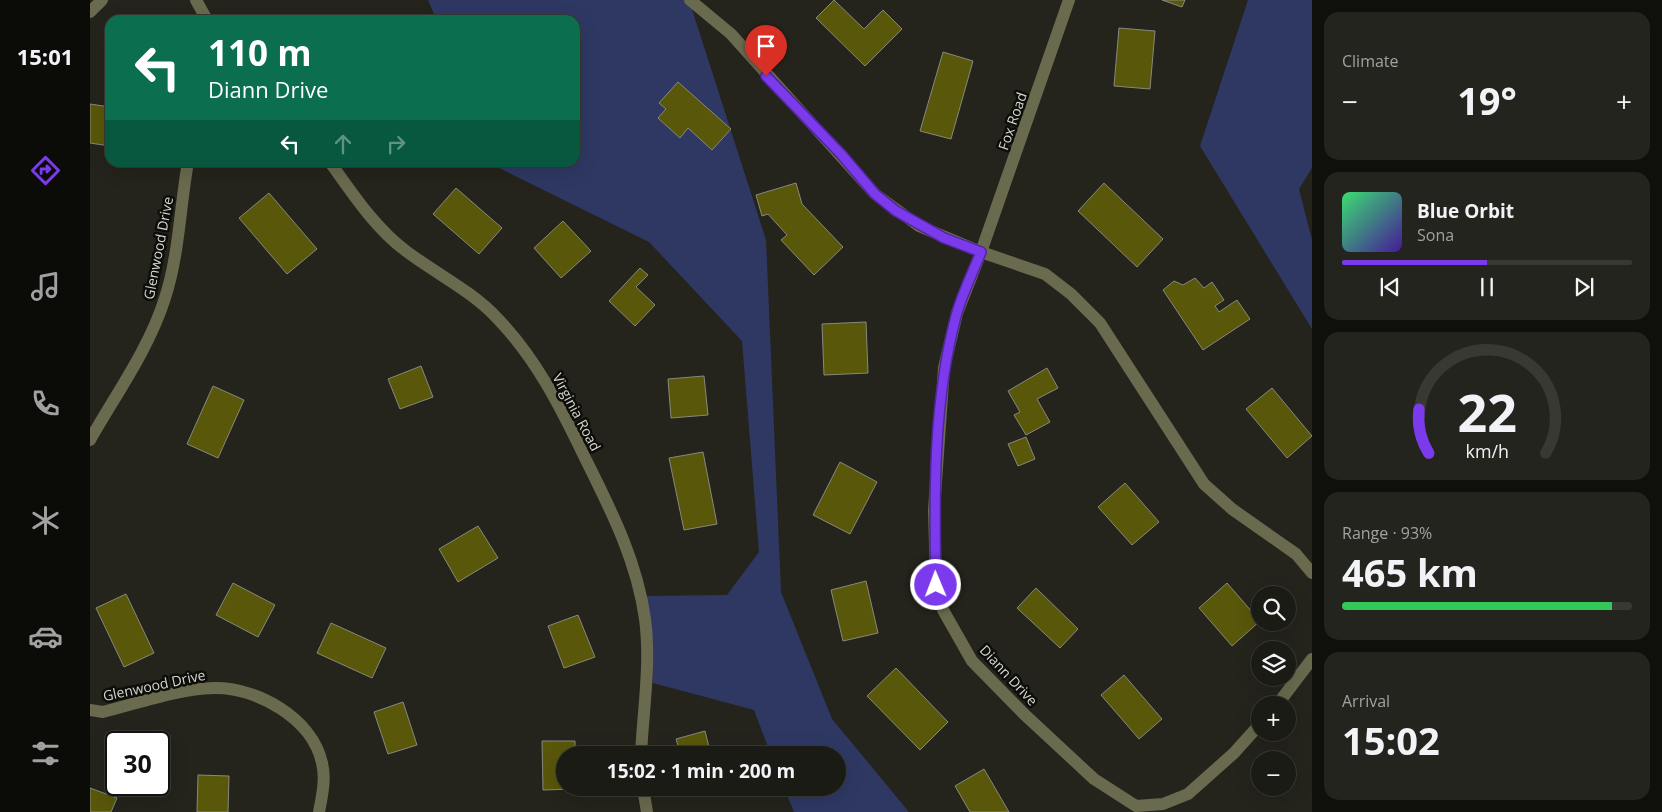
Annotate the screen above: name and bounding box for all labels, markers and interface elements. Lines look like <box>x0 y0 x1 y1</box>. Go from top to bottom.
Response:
pin <box>745 25 787 76</box>
text: 110 m <box>208 29 312 76</box>
icon: arrive <box>752 32 780 60</box>
icon: left <box>125 35 190 100</box>
text: 15:01 <box>17 41 73 71</box>
text: Climate <box>1342 50 1399 72</box>
text: Diann Drive <box>208 74 328 104</box>
text: 19° <box>1457 74 1517 126</box>
text: − <box>1342 82 1358 120</box>
text: + <box>1616 82 1632 120</box>
street label: Fox Road <box>993 90 1031 152</box>
icon: left <box>276 130 304 158</box>
icon: ahead <box>329 130 357 158</box>
icon: right <box>382 130 410 158</box>
icon: directions <box>28 153 63 188</box>
street label: Glenwood Drive <box>139 195 177 301</box>
text: Blue Orbit <box>1417 198 1514 224</box>
text: Sona <box>1417 224 1454 246</box>
icon: music <box>28 269 63 304</box>
icon: previous <box>1376 273 1404 301</box>
icon: pause <box>1473 273 1501 301</box>
icon: next <box>1570 273 1598 301</box>
street label: Virginia Road <box>548 370 606 454</box>
text: 22 <box>1457 376 1517 447</box>
icon: phone <box>28 386 63 421</box>
text: km/h <box>1465 439 1509 463</box>
icon: climate <box>28 503 63 538</box>
text: Range · 93% <box>1342 522 1432 544</box>
text: 465 km <box>1342 546 1478 598</box>
position arrow <box>909 558 961 610</box>
map controls <box>1251 586 1296 796</box>
button: search <box>1251 586 1296 631</box>
icon: car <box>28 619 63 654</box>
street label: Diann Drive <box>976 641 1042 710</box>
button: layers <box>1251 641 1296 686</box>
street label: Glenwood Drive <box>101 665 207 705</box>
text: Arrival <box>1342 690 1390 712</box>
button: + <box>1251 696 1296 741</box>
text: 15:02 <box>1342 714 1440 766</box>
speed limit sign: 30 <box>105 731 170 796</box>
icon: filters <box>28 736 63 771</box>
button: − <box>1251 751 1296 796</box>
text: 15:02 · 1 min · 200 m <box>607 758 795 784</box>

